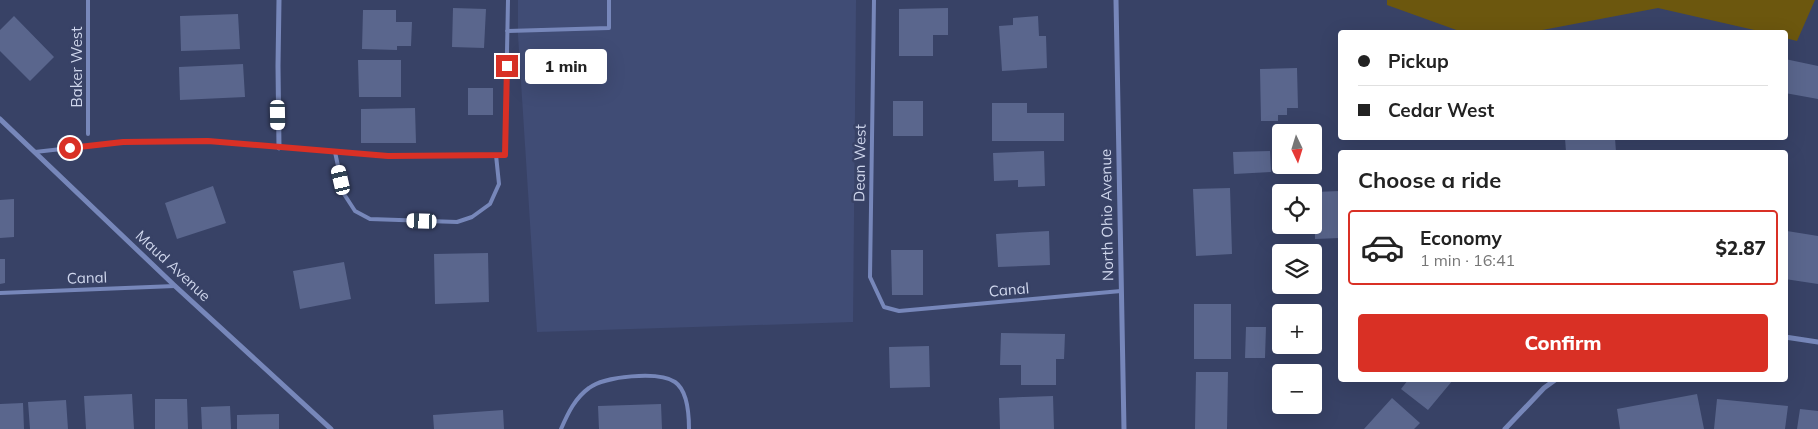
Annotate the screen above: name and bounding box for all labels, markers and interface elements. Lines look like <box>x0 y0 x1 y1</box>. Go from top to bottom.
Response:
street label: Baker West <box>67 27 86 107</box>
callout: 1 min <box>524 48 607 84</box>
text: Pickup <box>1388 49 1449 73</box>
route end <box>496 55 518 77</box>
text: 1 min <box>545 56 587 76</box>
text: Cedar West <box>1388 98 1494 122</box>
car <box>270 100 285 130</box>
street label: Dean West <box>849 124 870 202</box>
north arrow <box>1272 124 1322 174</box>
map controls <box>1272 124 1322 414</box>
route start <box>59 137 81 159</box>
street label: North Ohio Avenue <box>1096 149 1117 281</box>
car <box>330 164 351 196</box>
text: Choose a ride <box>1358 166 1501 194</box>
button: locate <box>1272 184 1322 234</box>
car <box>406 213 437 229</box>
icon: car <box>1360 225 1405 270</box>
street label: Maud Avenue <box>132 226 215 305</box>
text: Economy <box>1420 226 1502 250</box>
text: $2.87 <box>1715 236 1766 260</box>
button: layers <box>1272 244 1322 294</box>
text: 1 min · 16:41 <box>1420 250 1515 270</box>
street label: Canal <box>66 267 107 288</box>
street label: Canal <box>988 278 1030 301</box>
button: + <box>1272 304 1322 354</box>
button: Confirm <box>1358 314 1768 372</box>
button: − <box>1272 364 1322 414</box>

